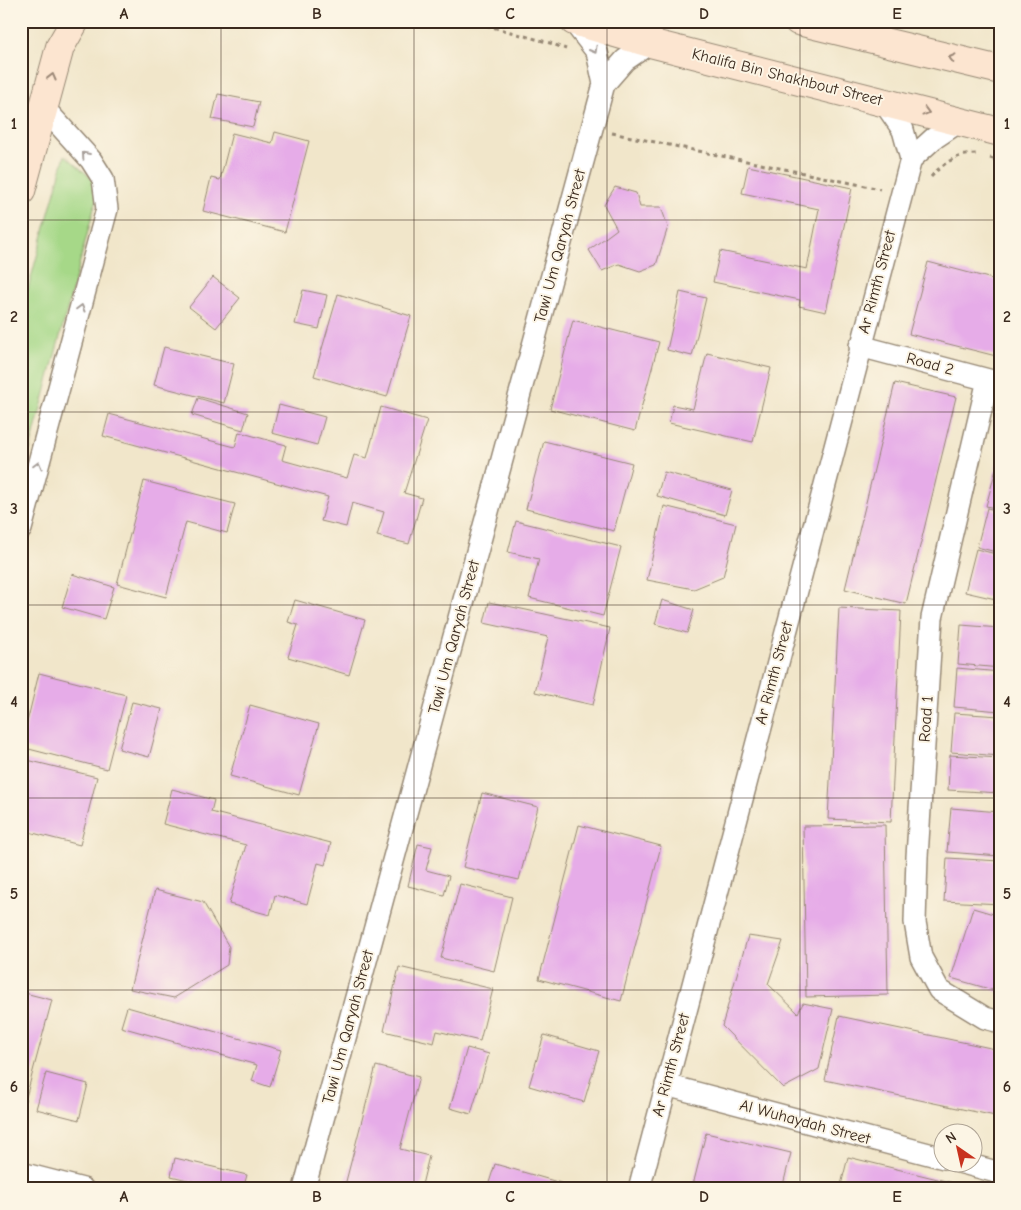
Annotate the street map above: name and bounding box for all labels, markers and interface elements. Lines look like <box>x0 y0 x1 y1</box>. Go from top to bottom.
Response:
text: A <box>120 5 129 23</box>
text: B <box>312 5 322 23</box>
text: C <box>505 5 515 23</box>
text: D <box>699 5 709 23</box>
text: E <box>892 5 902 23</box>
one-way arrow <box>588 45 598 54</box>
street label: Khalifa Bin Shakhbout Street <box>690 45 884 109</box>
one-way arrow <box>948 53 957 64</box>
one-way arrow <box>46 72 57 81</box>
one-way arrow <box>922 107 930 117</box>
text: 1 <box>11 115 17 133</box>
text: 1 <box>1004 115 1010 133</box>
one-way arrow <box>82 151 91 160</box>
street label: Tawi Um Qaryah Street <box>531 167 589 325</box>
street label: Ar Rimth Street <box>855 228 900 336</box>
one-way arrow <box>75 304 85 312</box>
text: 2 <box>10 308 18 326</box>
text: 2 <box>1003 308 1011 326</box>
street label: Road 2 <box>904 349 956 379</box>
one-way arrow <box>33 461 43 469</box>
text: 3 <box>10 500 18 518</box>
text: 3 <box>1003 500 1011 518</box>
street label: Tawi Um Qaryah Street <box>425 558 483 716</box>
street label: Ar Rimth Street <box>752 619 797 727</box>
text: 4 <box>10 693 18 711</box>
text: 4 <box>1003 693 1011 711</box>
street label: Road 1 <box>915 695 937 743</box>
text: 5 <box>10 885 18 903</box>
text: 5 <box>1003 885 1011 903</box>
street label: Tawi Um Qaryah Street <box>319 948 377 1106</box>
street label: Ar Rimth Street <box>649 1011 694 1119</box>
text: 6 <box>10 1078 18 1096</box>
text: 6 <box>1003 1078 1011 1096</box>
street label: Al Wuhaydah Street <box>738 1096 873 1148</box>
north arrow <box>934 1122 984 1172</box>
text: N <box>942 1128 960 1147</box>
text: A <box>120 1188 129 1206</box>
text: B <box>312 1188 322 1206</box>
text: C <box>505 1188 515 1206</box>
text: D <box>699 1188 709 1206</box>
text: E <box>892 1188 902 1206</box>

